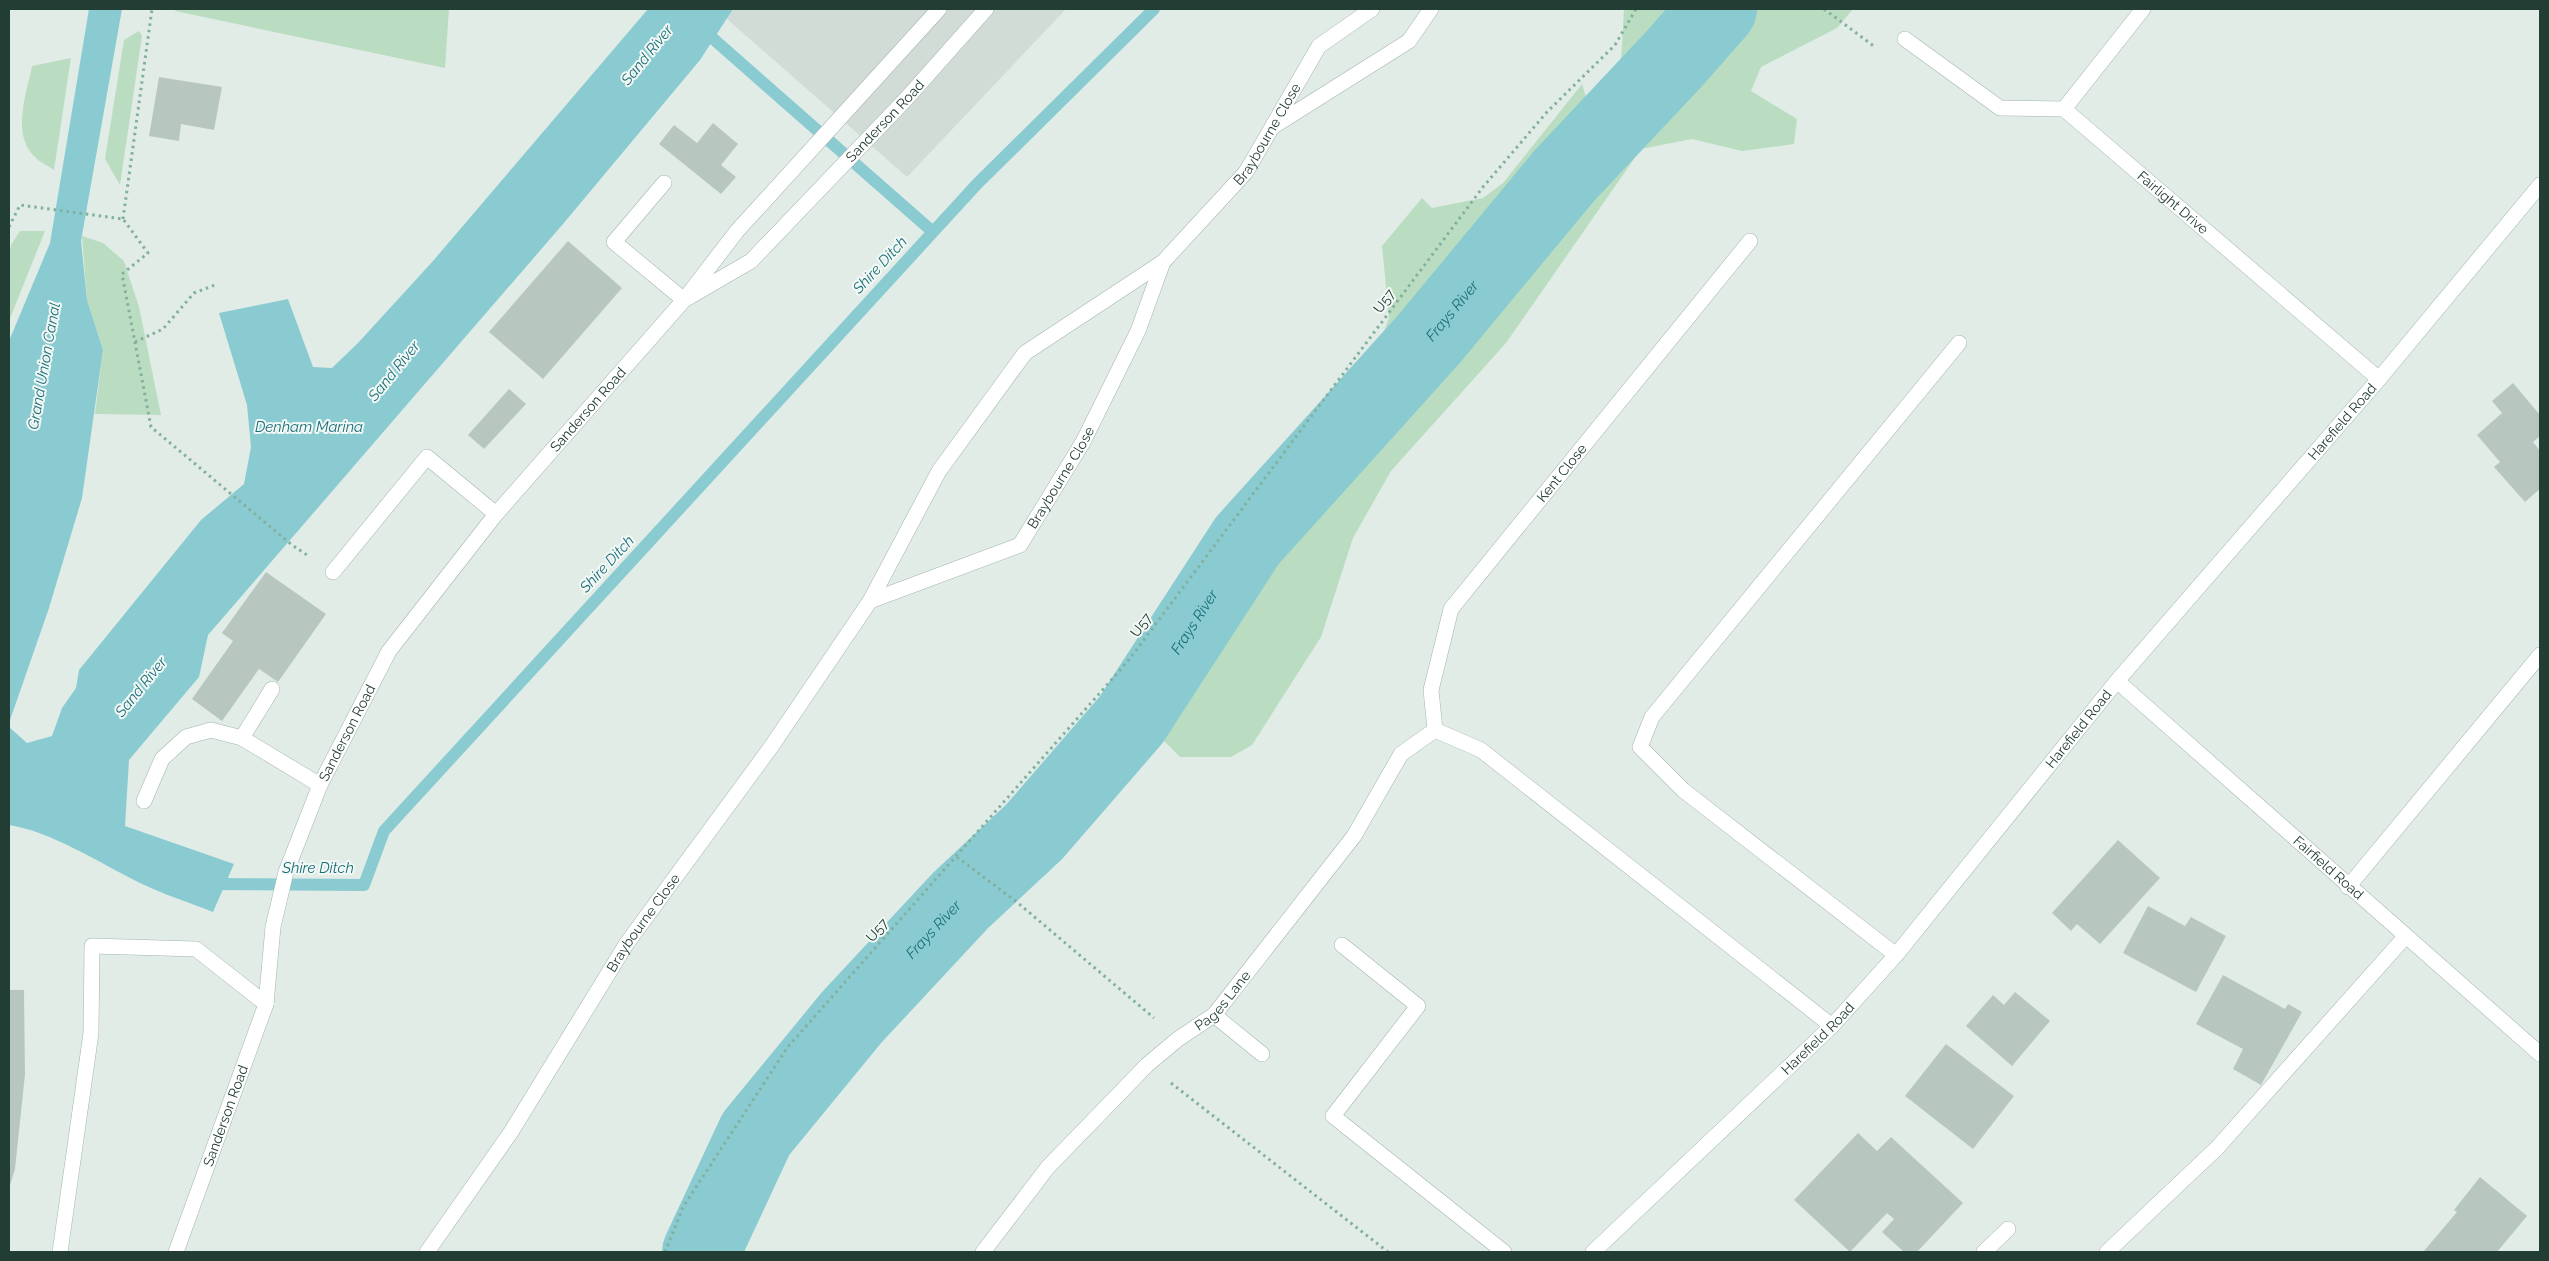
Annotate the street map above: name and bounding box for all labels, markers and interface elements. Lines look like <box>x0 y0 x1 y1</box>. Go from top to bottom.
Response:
water label: Sand River <box>617 21 677 89</box>
street label: Sanderson Road <box>842 77 927 165</box>
street label: Braybourne Close <box>1230 80 1304 188</box>
street label: Fairlight Drive <box>2134 168 2212 237</box>
water label: Shire Ditch <box>848 233 911 298</box>
water label: Frays River <box>1422 276 1483 345</box>
street label: U57 <box>1370 286 1398 316</box>
water label: Grand Union Canal <box>24 301 64 431</box>
water label: Sand River <box>364 337 424 405</box>
street label: Sanderson Road <box>547 364 629 455</box>
street label: Harefield Road <box>2305 380 2379 463</box>
water label: Denham Marina <box>255 418 363 436</box>
street label: Braybourne Close <box>1024 424 1097 531</box>
street label: Kent Close <box>1533 441 1590 505</box>
water label: Shire Ditch <box>575 532 638 597</box>
water label: Frays River <box>1167 586 1222 658</box>
street label: U57 <box>1127 610 1155 640</box>
water label: Sand River <box>111 653 171 721</box>
street label: Sanderson Road <box>315 682 378 784</box>
street label: Harefield Road <box>2042 687 2115 771</box>
street label: Fairfield Road <box>2290 832 2367 903</box>
water label: Shire Ditch <box>281 859 354 877</box>
street label: Braybourne Close <box>603 871 683 975</box>
water label: Frays River <box>902 896 965 962</box>
street label: U57 <box>862 915 892 945</box>
street label: Pages Lane <box>1191 968 1254 1034</box>
street label: Harefield Road <box>1778 999 1857 1078</box>
street label: Sanderson Road <box>200 1063 251 1169</box>

